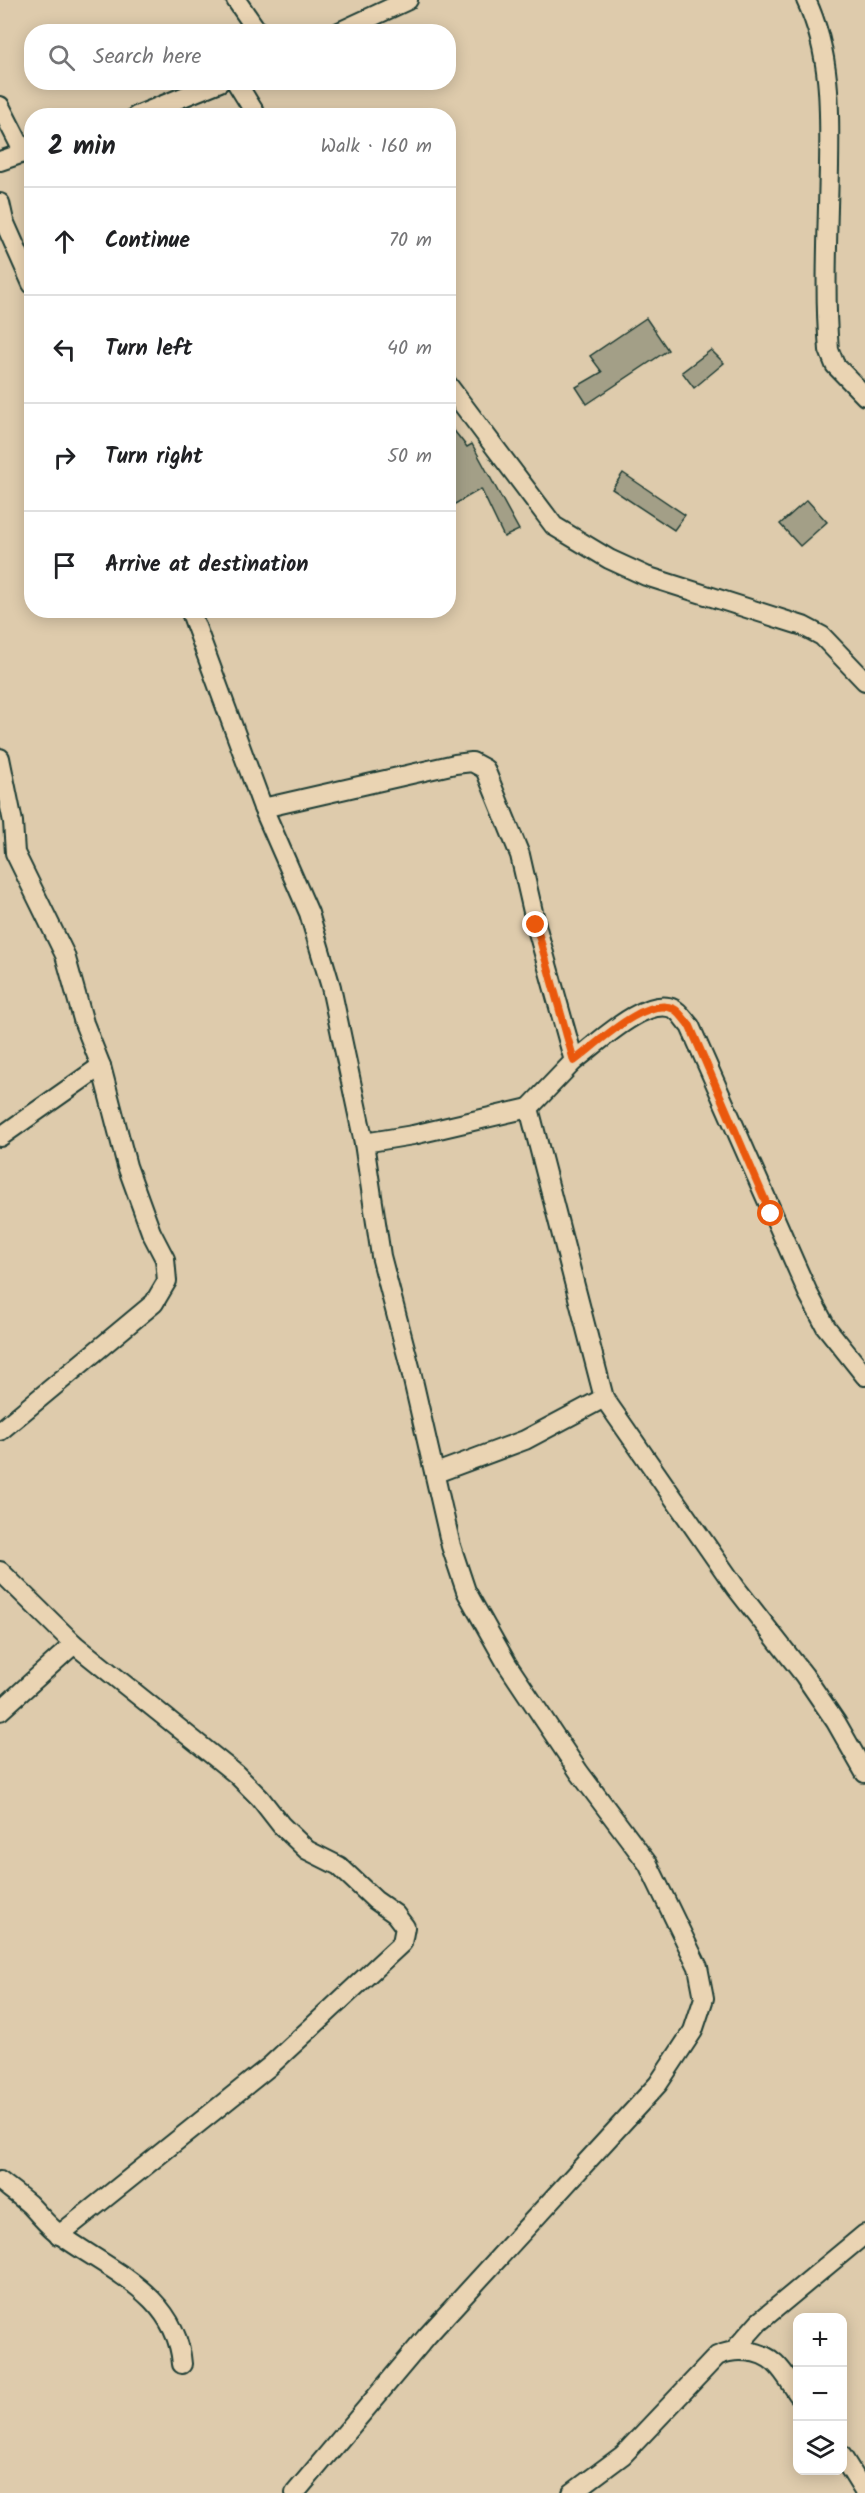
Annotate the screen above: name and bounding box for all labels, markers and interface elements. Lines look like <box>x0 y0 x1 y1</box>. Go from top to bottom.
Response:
search box <box>24 24 456 90</box>
text: Search here <box>93 40 201 75</box>
icon: search <box>45 41 78 74</box>
text: 2 min <box>48 126 116 168</box>
text: Walk · 160 m <box>321 131 432 163</box>
text: Continue <box>105 224 190 259</box>
icon: ahead <box>48 225 81 258</box>
text: 70 m <box>389 225 432 257</box>
text: Turn left <box>105 332 192 367</box>
icon: left <box>48 333 81 366</box>
text: 40 m <box>387 333 432 365</box>
text: Turn right <box>105 440 203 475</box>
icon: right <box>48 441 81 474</box>
text: 50 m <box>387 441 432 473</box>
text: Arrive at destination <box>105 548 308 583</box>
icon: arrive <box>48 549 81 582</box>
route end <box>522 911 548 937</box>
route start <box>757 1200 783 1226</box>
map controls <box>793 2313 847 2475</box>
button: + <box>793 2313 847 2367</box>
button: − <box>793 2367 847 2421</box>
button: layers <box>793 2421 847 2475</box>

